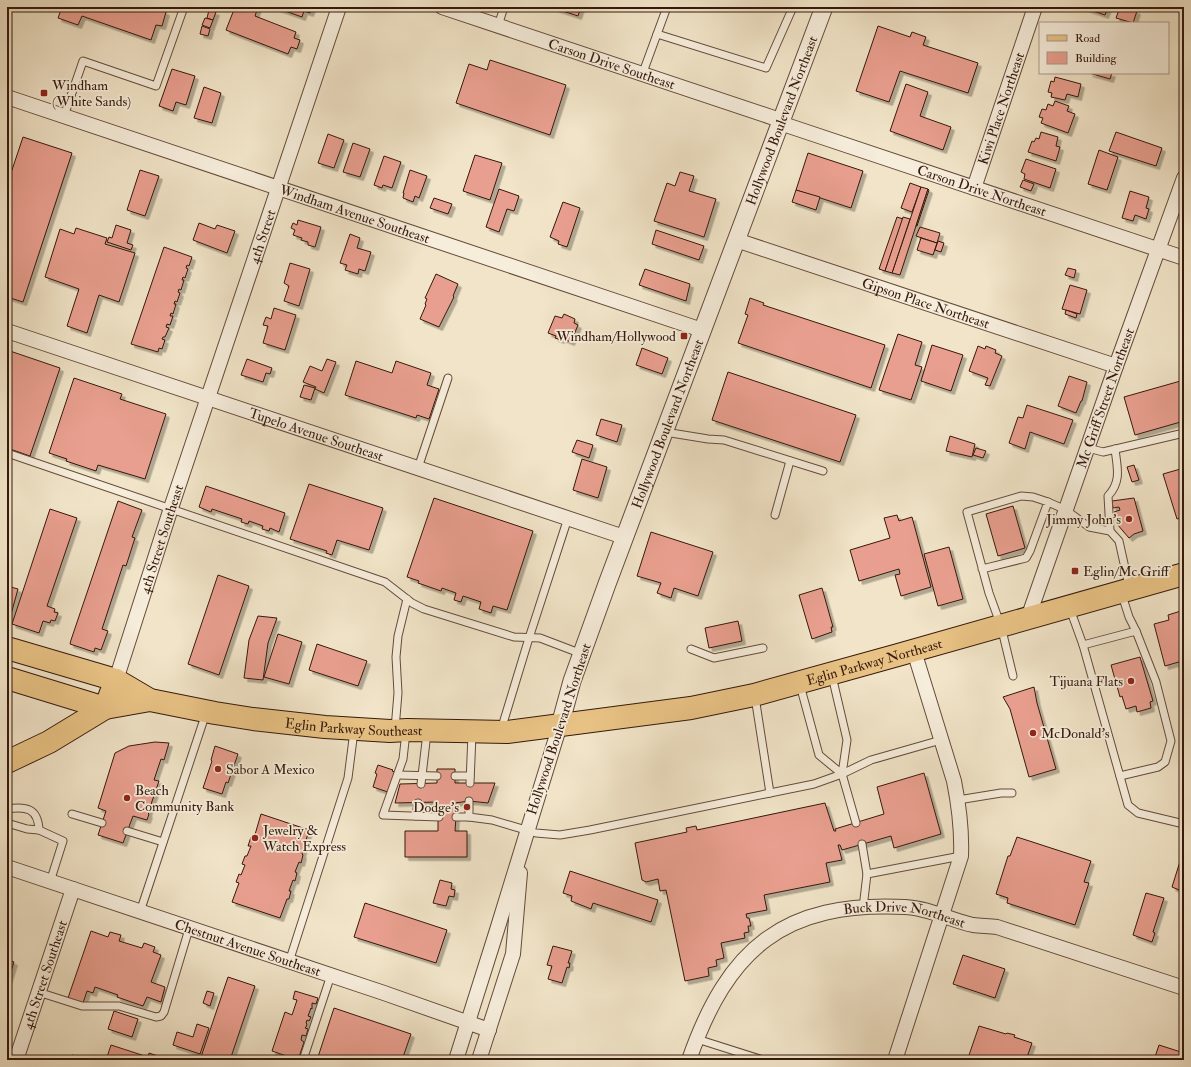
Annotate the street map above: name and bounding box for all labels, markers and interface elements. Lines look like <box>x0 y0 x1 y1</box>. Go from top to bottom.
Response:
legend <box>1039 22 1169 74</box>
text: Road <box>1075 31 1100 46</box>
street label: Hollywood Boulevard Northeast <box>742 33 821 207</box>
street label: Carson Drive Southeast <box>546 35 678 93</box>
street label: Kiwi Place Northeast <box>974 49 1028 167</box>
text: Building <box>1075 51 1118 66</box>
place label: Windham (White Sands) <box>51 77 131 110</box>
marker: Windham (White Sands) <box>39 88 49 98</box>
street label: Carson Drive Northeast <box>915 161 1049 220</box>
street label: Windham Avenue Southeast <box>277 180 433 247</box>
street label: 4th Street <box>245 207 279 266</box>
street label: Gipson Place Northeast <box>860 274 992 332</box>
street label: Mc Griff Street Northeast <box>1072 325 1138 470</box>
place label: Windham/Hollywood <box>555 328 676 346</box>
marker: Windham/Hollywood <box>679 331 689 341</box>
street label: Hollywood Boulevard Northeast <box>628 336 707 511</box>
street label: Tupelo Avenue Southeast <box>247 404 386 465</box>
street label: 4th Street Southeast <box>136 482 187 596</box>
place label: Jimmy John's <box>1045 511 1121 529</box>
marker: Jimmy John's <box>1124 514 1134 524</box>
place label: Eglin/Mc Griff <box>1083 563 1172 580</box>
marker: Eglin/Mc Griff <box>1070 566 1080 576</box>
street label: Eglin Parkway Northeast <box>804 634 944 689</box>
street label: Hollywood Boulevard Northeast <box>523 641 596 817</box>
place label: Tijuana Flats <box>1049 673 1123 690</box>
marker: Tijuana Flats <box>1126 676 1136 686</box>
street label: Eglin Parkway Southeast <box>284 714 423 740</box>
place label: McDonald's <box>1041 725 1110 742</box>
marker: McDonald's <box>1028 728 1038 738</box>
place label: Sabor A Mexico <box>226 761 315 778</box>
marker: Sabor A Mexico <box>213 764 223 774</box>
place label: Beach Community Bank <box>135 782 234 816</box>
marker: Beach Community Bank <box>122 793 132 803</box>
place label: Dodge's <box>413 799 459 816</box>
marker: Dodge's <box>462 802 472 812</box>
place label: Jewelry & Watch Express <box>262 822 346 856</box>
marker: Jewelry & Watch Express <box>250 833 260 843</box>
street label: Buck Drive Northeast <box>842 898 968 931</box>
street label: Chestnut Avenue Southeast <box>173 915 323 980</box>
street label: 4th Street Southeast <box>18 918 71 1031</box>

